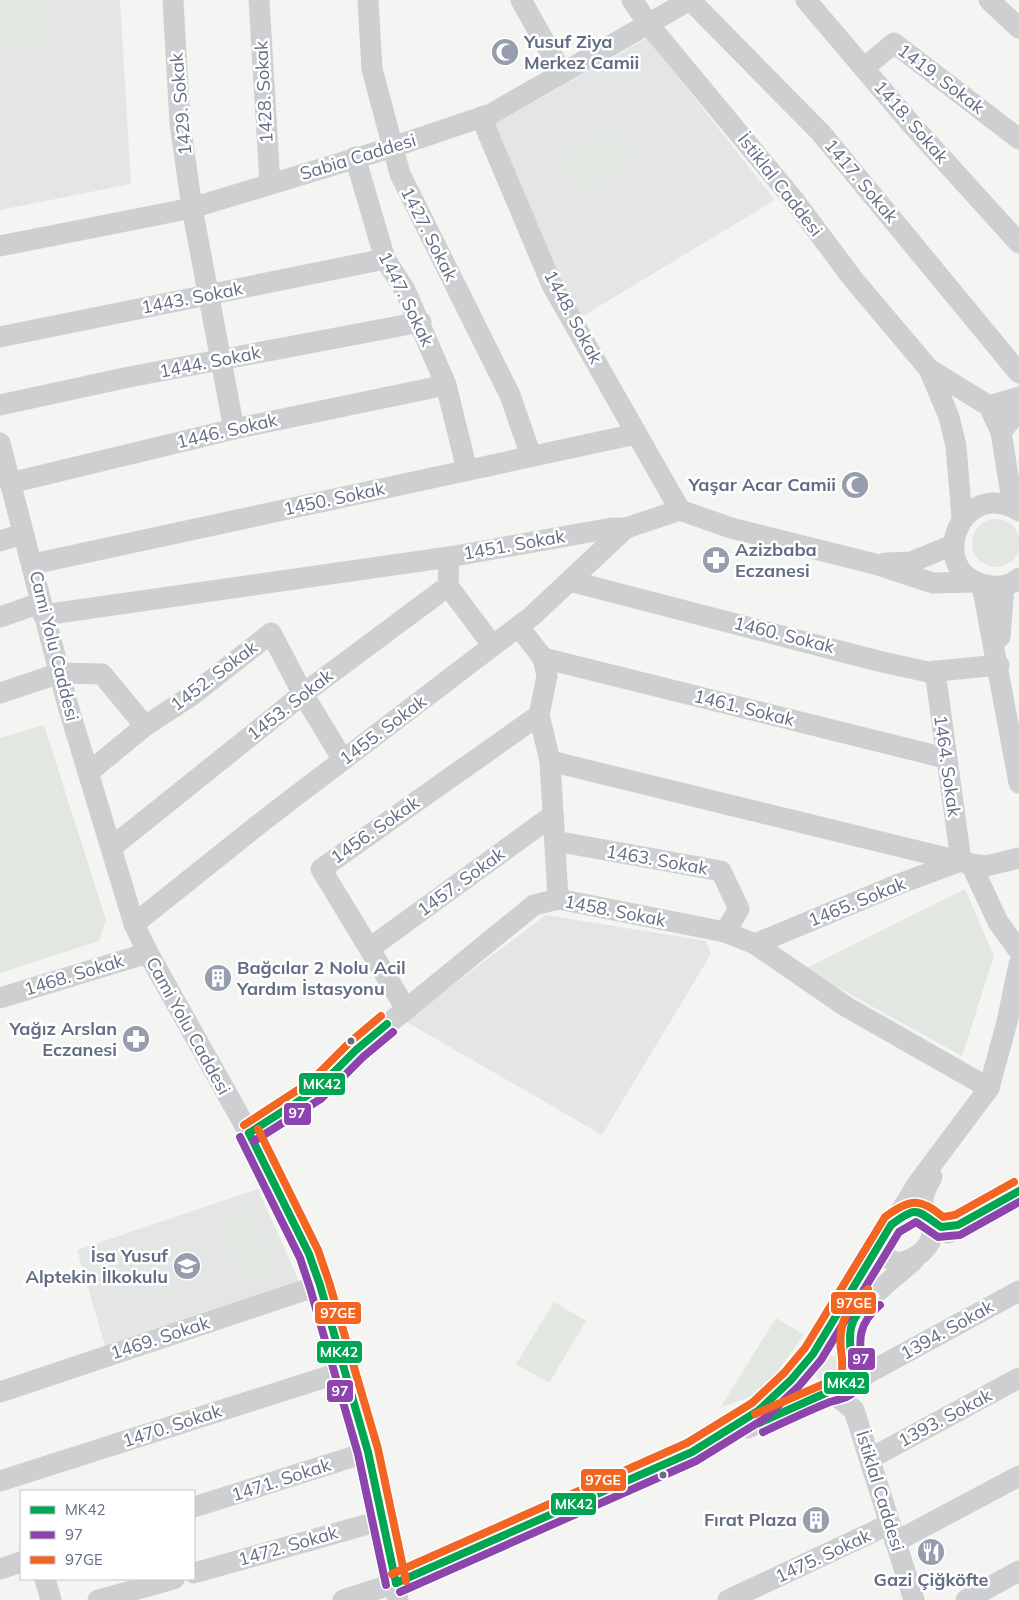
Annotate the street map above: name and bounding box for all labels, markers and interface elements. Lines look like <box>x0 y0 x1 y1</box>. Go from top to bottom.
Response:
place label: Yusuf Ziya Merkez Camii <box>523 30 639 74</box>
mosque icon: Yusuf Ziya Merkez Camii <box>490 37 520 67</box>
street label: 1419. Sokak <box>893 38 990 119</box>
street label: 1428. Sokak <box>249 39 278 144</box>
street label: 1429. Sokak <box>165 51 196 156</box>
street label: 1418. Sokak <box>869 75 954 169</box>
street label: Sabia Caddesi <box>297 128 419 185</box>
street label: İstiklal Caddesi <box>733 128 828 241</box>
street label: 1417. Sokak <box>820 134 904 228</box>
street label: 1427. Sokak <box>396 183 463 285</box>
street label: 1447. Sokak <box>374 248 440 351</box>
street label: 1448. Sokak <box>539 266 608 368</box>
street label: 1443. Sokak <box>139 276 245 319</box>
street label: 1444. Sokak <box>157 340 263 383</box>
street label: 1446. Sokak <box>174 408 280 453</box>
mosque icon: Yaşar Acar Camii <box>840 470 870 500</box>
place label: Yaşar Acar Camii <box>687 473 836 496</box>
street label: 1450. Sokak <box>281 476 387 520</box>
street label: 1451. Sokak <box>461 524 567 565</box>
place label: Azizbaba Eczanesi <box>735 538 817 582</box>
pharmacy icon: Azizbaba Eczanesi <box>701 545 731 575</box>
street label: Cami Yolu Caddesi <box>25 568 84 723</box>
street label: 1460. Sokak <box>731 611 837 658</box>
street label: 1452. Sokak <box>166 635 262 716</box>
street label: 1453. Sokak <box>242 663 338 745</box>
street label: 1461. Sokak <box>691 684 797 731</box>
street label: 1455. Sokak <box>335 689 431 770</box>
street label: 1464. Sokak <box>929 713 966 819</box>
street label: 1456. Sokak <box>326 790 424 868</box>
street label: 1463. Sokak <box>604 839 710 880</box>
street label: 1457. Sokak <box>412 842 510 921</box>
street label: 1465. Sokak <box>805 871 909 931</box>
street label: 1458. Sokak <box>562 889 668 932</box>
street label: 1468. Sokak <box>21 948 127 1001</box>
street label: Cami Yolu Caddesi <box>141 953 236 1099</box>
place label: Bağcılar 2 Nolu Acil Yardım İstasyonu <box>236 956 406 1000</box>
building icon: Bağcılar 2 Nolu Acil Yardım İstasyonu <box>203 963 233 993</box>
place label: Yağız Arslan Eczanesi <box>8 1017 117 1061</box>
pharmacy icon: Yağız Arslan Eczanesi <box>121 1024 151 1054</box>
unlabelled marker <box>346 1036 356 1046</box>
line badge: MK42 <box>298 1072 346 1096</box>
text: MK42 <box>303 1075 341 1093</box>
line badge: 97 <box>283 1102 312 1126</box>
text: 97 <box>289 1104 305 1122</box>
place label: İsa Yusuf Alptekin İlkokulu <box>25 1244 168 1288</box>
school or university icon: İsa Yusuf Alptekin İlkokulu <box>172 1251 202 1281</box>
line badge: 97GE <box>830 1291 877 1315</box>
text: 97GE <box>836 1294 872 1312</box>
street label: 1394. Sokak <box>896 1294 998 1365</box>
line badge: 97GE <box>314 1301 362 1325</box>
text: 97GE <box>320 1304 356 1322</box>
street label: 1469. Sokak <box>107 1310 213 1364</box>
line badge: MK42 <box>316 1340 363 1364</box>
text: MK42 <box>320 1343 358 1361</box>
line badge: 97 <box>847 1347 876 1371</box>
text: 97 <box>853 1350 869 1368</box>
line badge: MK42 <box>823 1371 870 1395</box>
text: MK42 <box>827 1374 865 1392</box>
line badge: 97 <box>326 1379 354 1403</box>
text: 97 <box>332 1382 348 1400</box>
street label: 1393. Sokak <box>894 1383 996 1452</box>
street label: 1470. Sokak <box>119 1398 225 1452</box>
street label: İstiklal Caddesi <box>851 1428 910 1554</box>
street label: 1471. Sokak <box>228 1452 334 1506</box>
line badge: 97GE <box>580 1468 627 1492</box>
unlabelled marker <box>658 1470 668 1480</box>
text: 97GE <box>585 1471 621 1489</box>
legend <box>20 1490 195 1580</box>
line badge: MK42 <box>550 1492 597 1516</box>
text: MK42 <box>555 1495 593 1513</box>
text: MK42 <box>65 1500 105 1519</box>
building icon: Fırat Plaza <box>801 1505 831 1535</box>
place label: Fırat Plaza <box>704 1508 797 1531</box>
street label: 1472. Sokak <box>235 1520 341 1571</box>
street label: 1475. Sokak <box>771 1523 875 1588</box>
text: 97 <box>65 1525 83 1544</box>
restaurant icon: Gazi Çiğköfte <box>916 1537 946 1567</box>
text: 97GE <box>65 1550 103 1569</box>
place label: Gazi Çiğköfte <box>874 1568 989 1591</box>

